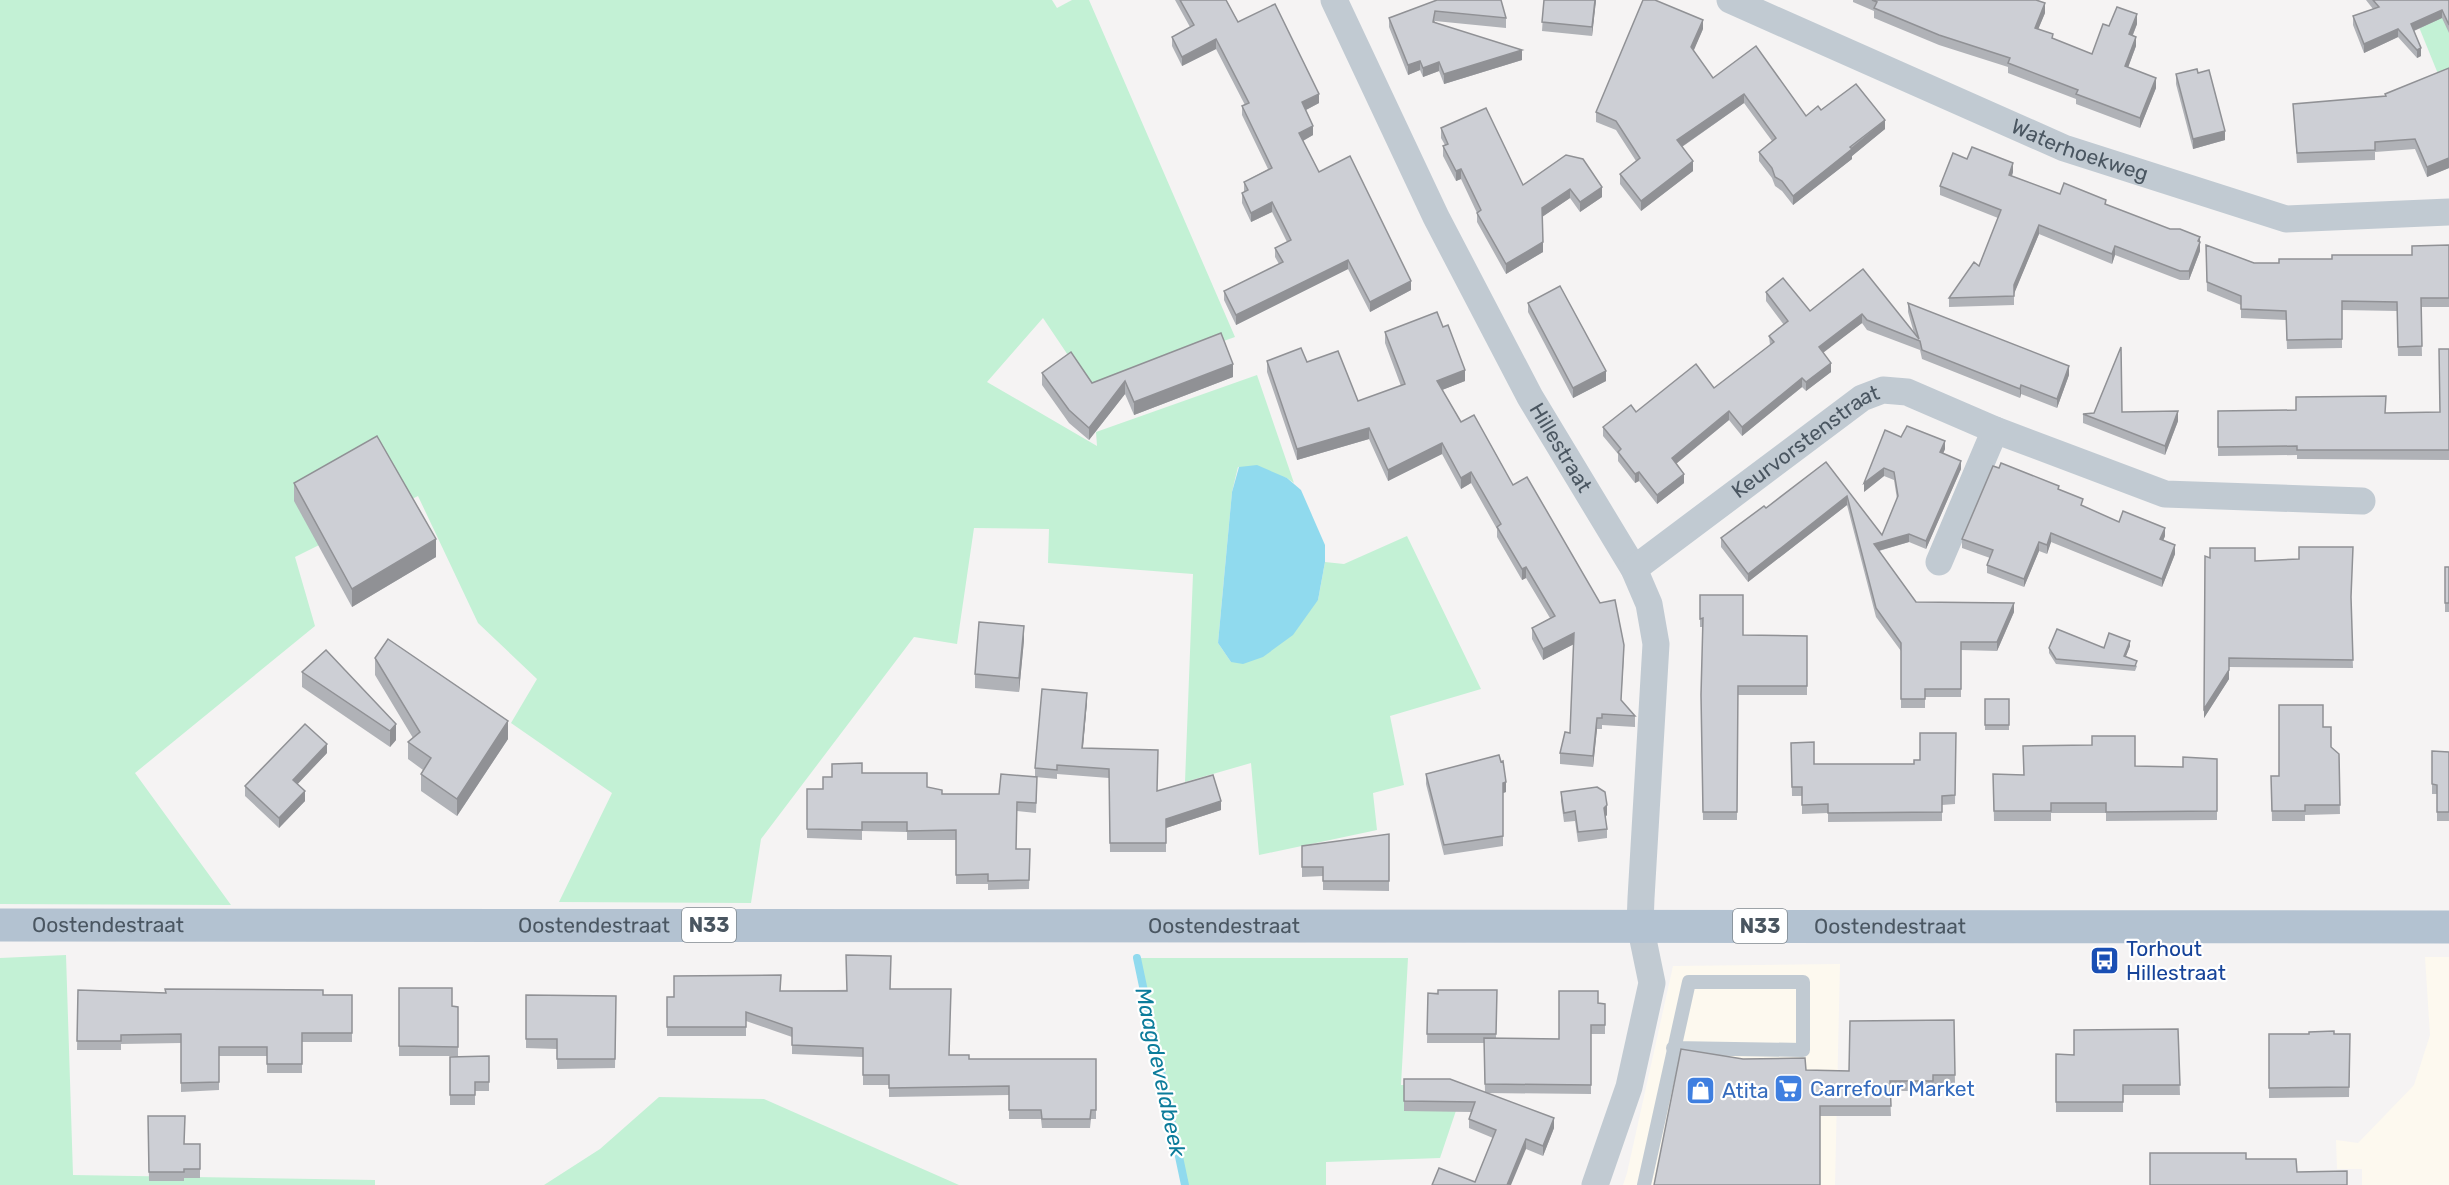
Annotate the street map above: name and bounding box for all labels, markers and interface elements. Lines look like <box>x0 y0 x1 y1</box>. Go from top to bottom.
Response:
street label: Waterhoekweg <box>2008 113 2152 186</box>
street label: Keurvorstenstraat <box>1727 380 1883 503</box>
street label: Hillestraat <box>1524 398 1598 497</box>
road number: N33 <box>682 908 736 942</box>
road number: N33 <box>1733 909 1787 943</box>
street label: Oostendestraat <box>32 912 184 937</box>
street label: Oostendestraat <box>518 912 670 938</box>
street label: Oostendestraat <box>1148 913 1300 938</box>
street label: Oostendestraat <box>1814 913 1966 939</box>
place label: Torhout Hillestraat <box>2126 936 2226 985</box>
bus stop icon: Torhout Hillestraat <box>2089 945 2121 977</box>
water label: Maagdeveldbeek <box>1129 985 1192 1160</box>
supermarket icon: Carrefour Market <box>1773 1073 1805 1105</box>
shop icon: Atita <box>1685 1075 1717 1107</box>
place label: Carrefour Market <box>1810 1076 1975 1101</box>
place label: Atita <box>1722 1078 1769 1103</box>

